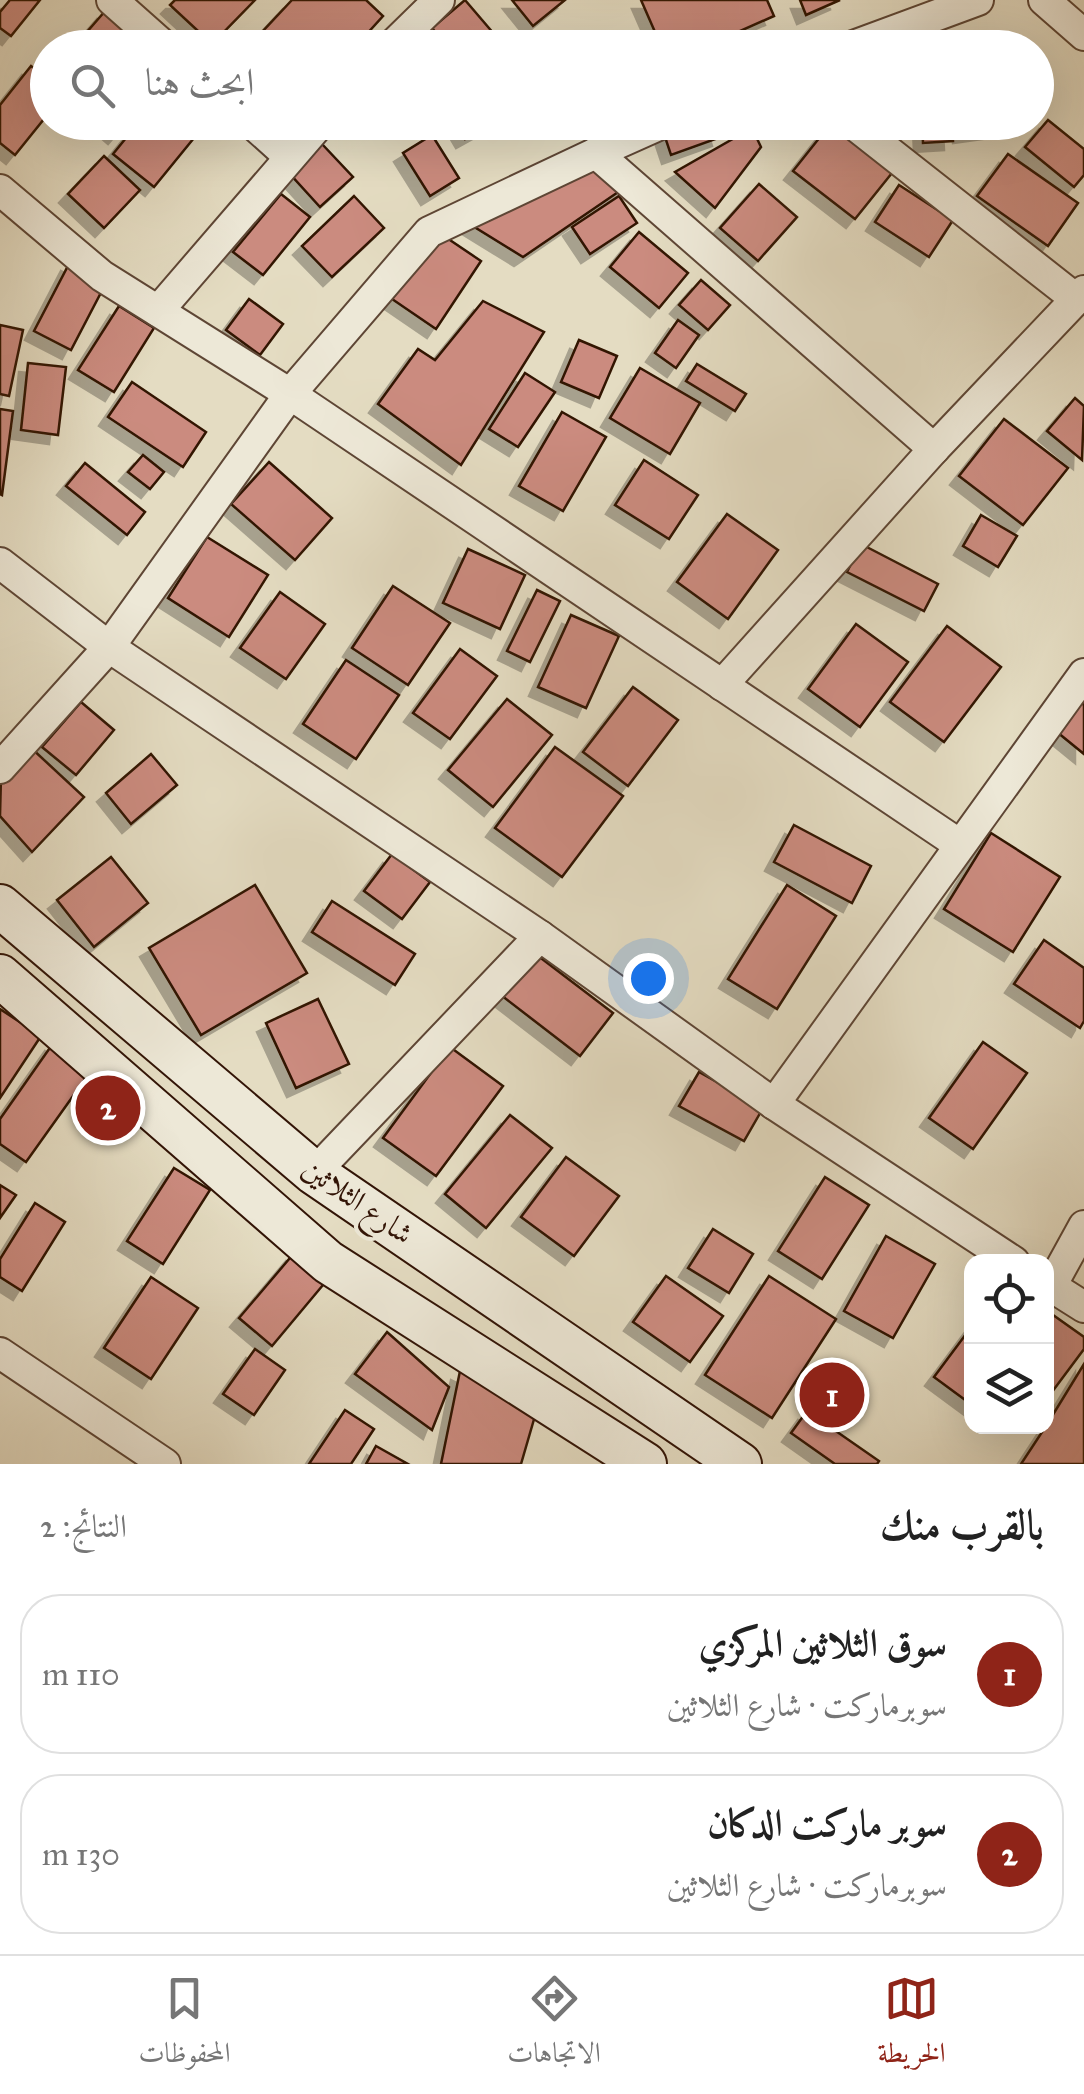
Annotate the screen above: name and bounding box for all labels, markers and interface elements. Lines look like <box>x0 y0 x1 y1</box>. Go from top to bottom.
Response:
search box <box>30 30 1054 140</box>
icon: search <box>65 58 120 113</box>
text: ابحث هنا <box>145 59 255 105</box>
your location <box>623 953 674 1004</box>
pin: 2 <box>76 1070 140 1146</box>
street label: شارع الثلاثين <box>292 1150 420 1258</box>
map controls <box>964 1254 1054 1434</box>
button: locate <box>964 1254 1054 1344</box>
button: layers <box>964 1344 1054 1434</box>
pin: 1 <box>800 1358 864 1432</box>
text: بالقرب منك <box>880 1499 1044 1551</box>
text: النتائج: 2 <box>40 1507 127 1546</box>
text: سوق الثلاثين المركزي <box>699 1620 947 1666</box>
text: 110 m <box>42 1655 120 1694</box>
text: 1 <box>1003 1655 1016 1694</box>
text: سوبرماركت · شارع الثلاثين <box>667 1686 947 1725</box>
text: سوبر ماركت الدكان <box>707 1800 947 1846</box>
text: 130 m <box>42 1835 120 1874</box>
text: 2 <box>1002 1835 1017 1874</box>
text: سوبرماركت · شارع الثلاثين <box>667 1866 947 1905</box>
tab: المحفوظات <box>138 1971 231 2080</box>
tab: الاتجاهات <box>507 1971 601 2080</box>
tab: الخريطة <box>878 1971 946 2080</box>

